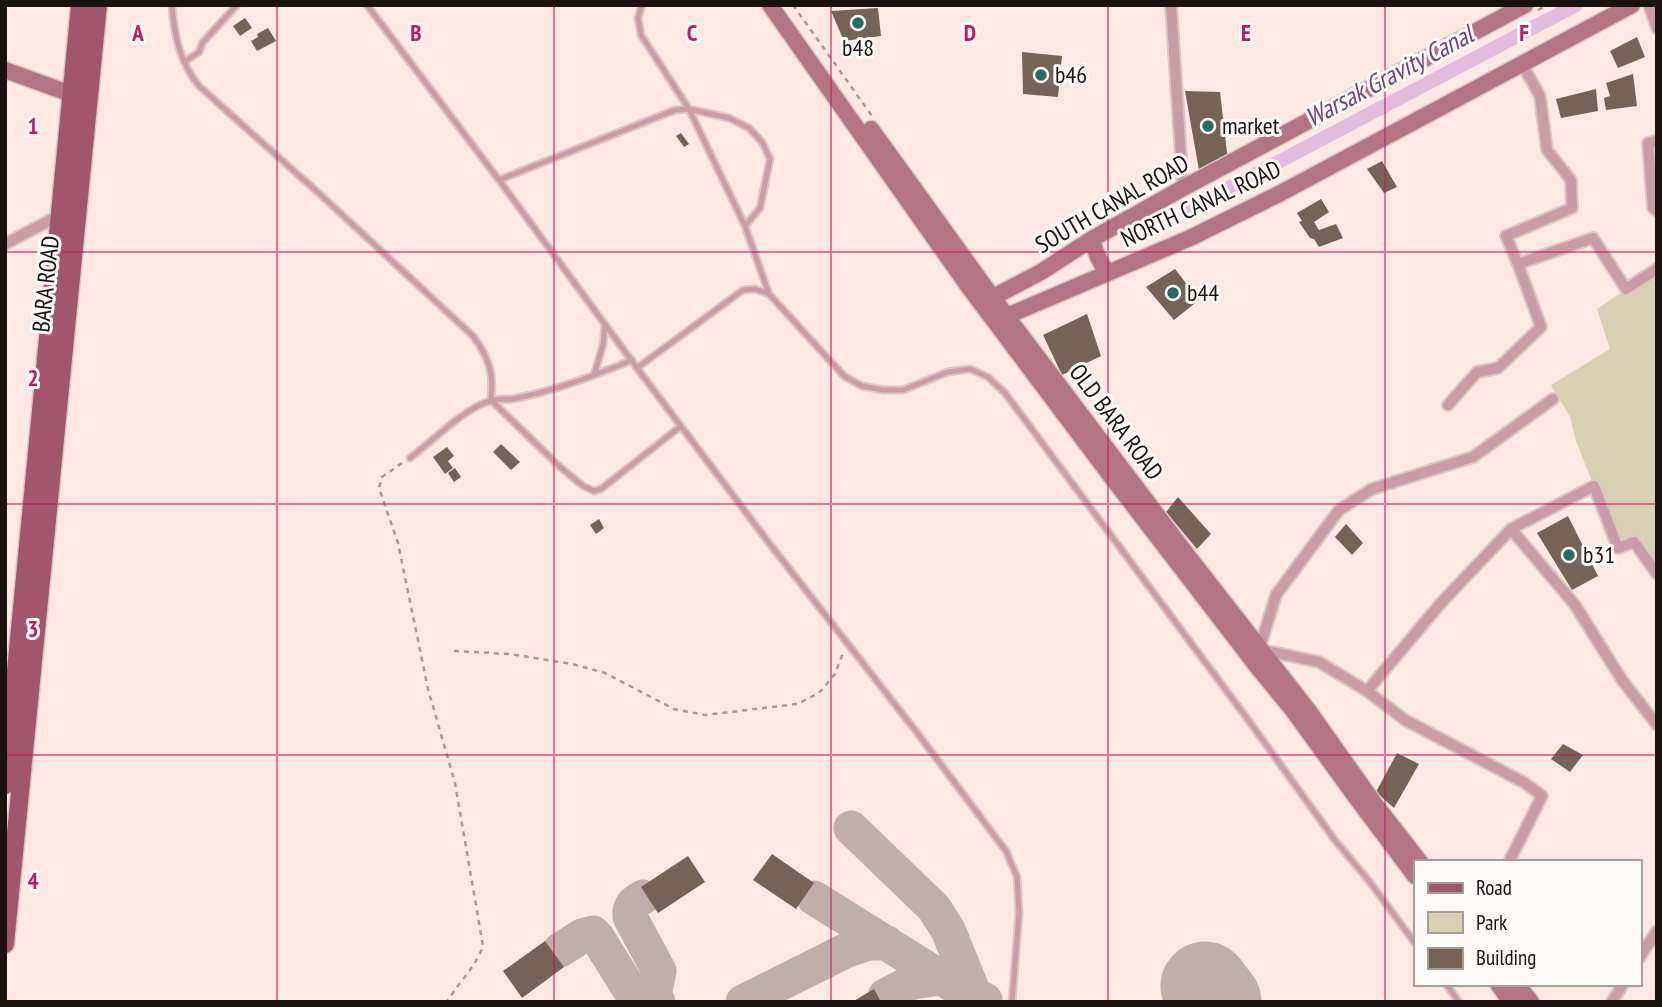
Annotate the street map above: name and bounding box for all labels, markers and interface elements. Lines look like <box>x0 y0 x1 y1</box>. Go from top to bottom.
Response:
marker: b48 <box>850 15 866 31</box>
water label: Warsak Gravity Canal <box>1299 16 1481 134</box>
text: A <box>131 18 144 47</box>
text: B <box>410 18 422 47</box>
text: C <box>687 18 698 47</box>
text: D <box>964 18 976 47</box>
text: E <box>1241 18 1251 47</box>
text: F <box>1519 18 1529 47</box>
place label: b48 <box>842 32 874 63</box>
place label: b46 <box>1055 59 1087 90</box>
marker: b46 <box>1033 67 1049 83</box>
place label: market <box>1222 110 1280 141</box>
text: 1 <box>28 111 39 140</box>
marker: market <box>1200 118 1216 134</box>
street label: SOUTH CANAL ROAD <box>1029 147 1194 260</box>
street label: NORTH CANAL ROAD <box>1116 153 1286 254</box>
street label: BARA ROAD <box>25 234 66 334</box>
place label: b44 <box>1187 277 1219 308</box>
marker: b44 <box>1165 285 1181 301</box>
street label: OLD BARA ROAD <box>1063 357 1170 486</box>
text: 2 <box>28 363 39 392</box>
place label: b31 <box>1583 539 1615 570</box>
marker: b31 <box>1561 547 1577 563</box>
text: 3 <box>28 614 39 643</box>
legend <box>1414 860 1641 986</box>
text: 4 <box>28 866 39 895</box>
text: Road <box>1476 874 1512 901</box>
text: Park <box>1476 909 1507 936</box>
text: Building <box>1476 944 1536 971</box>

